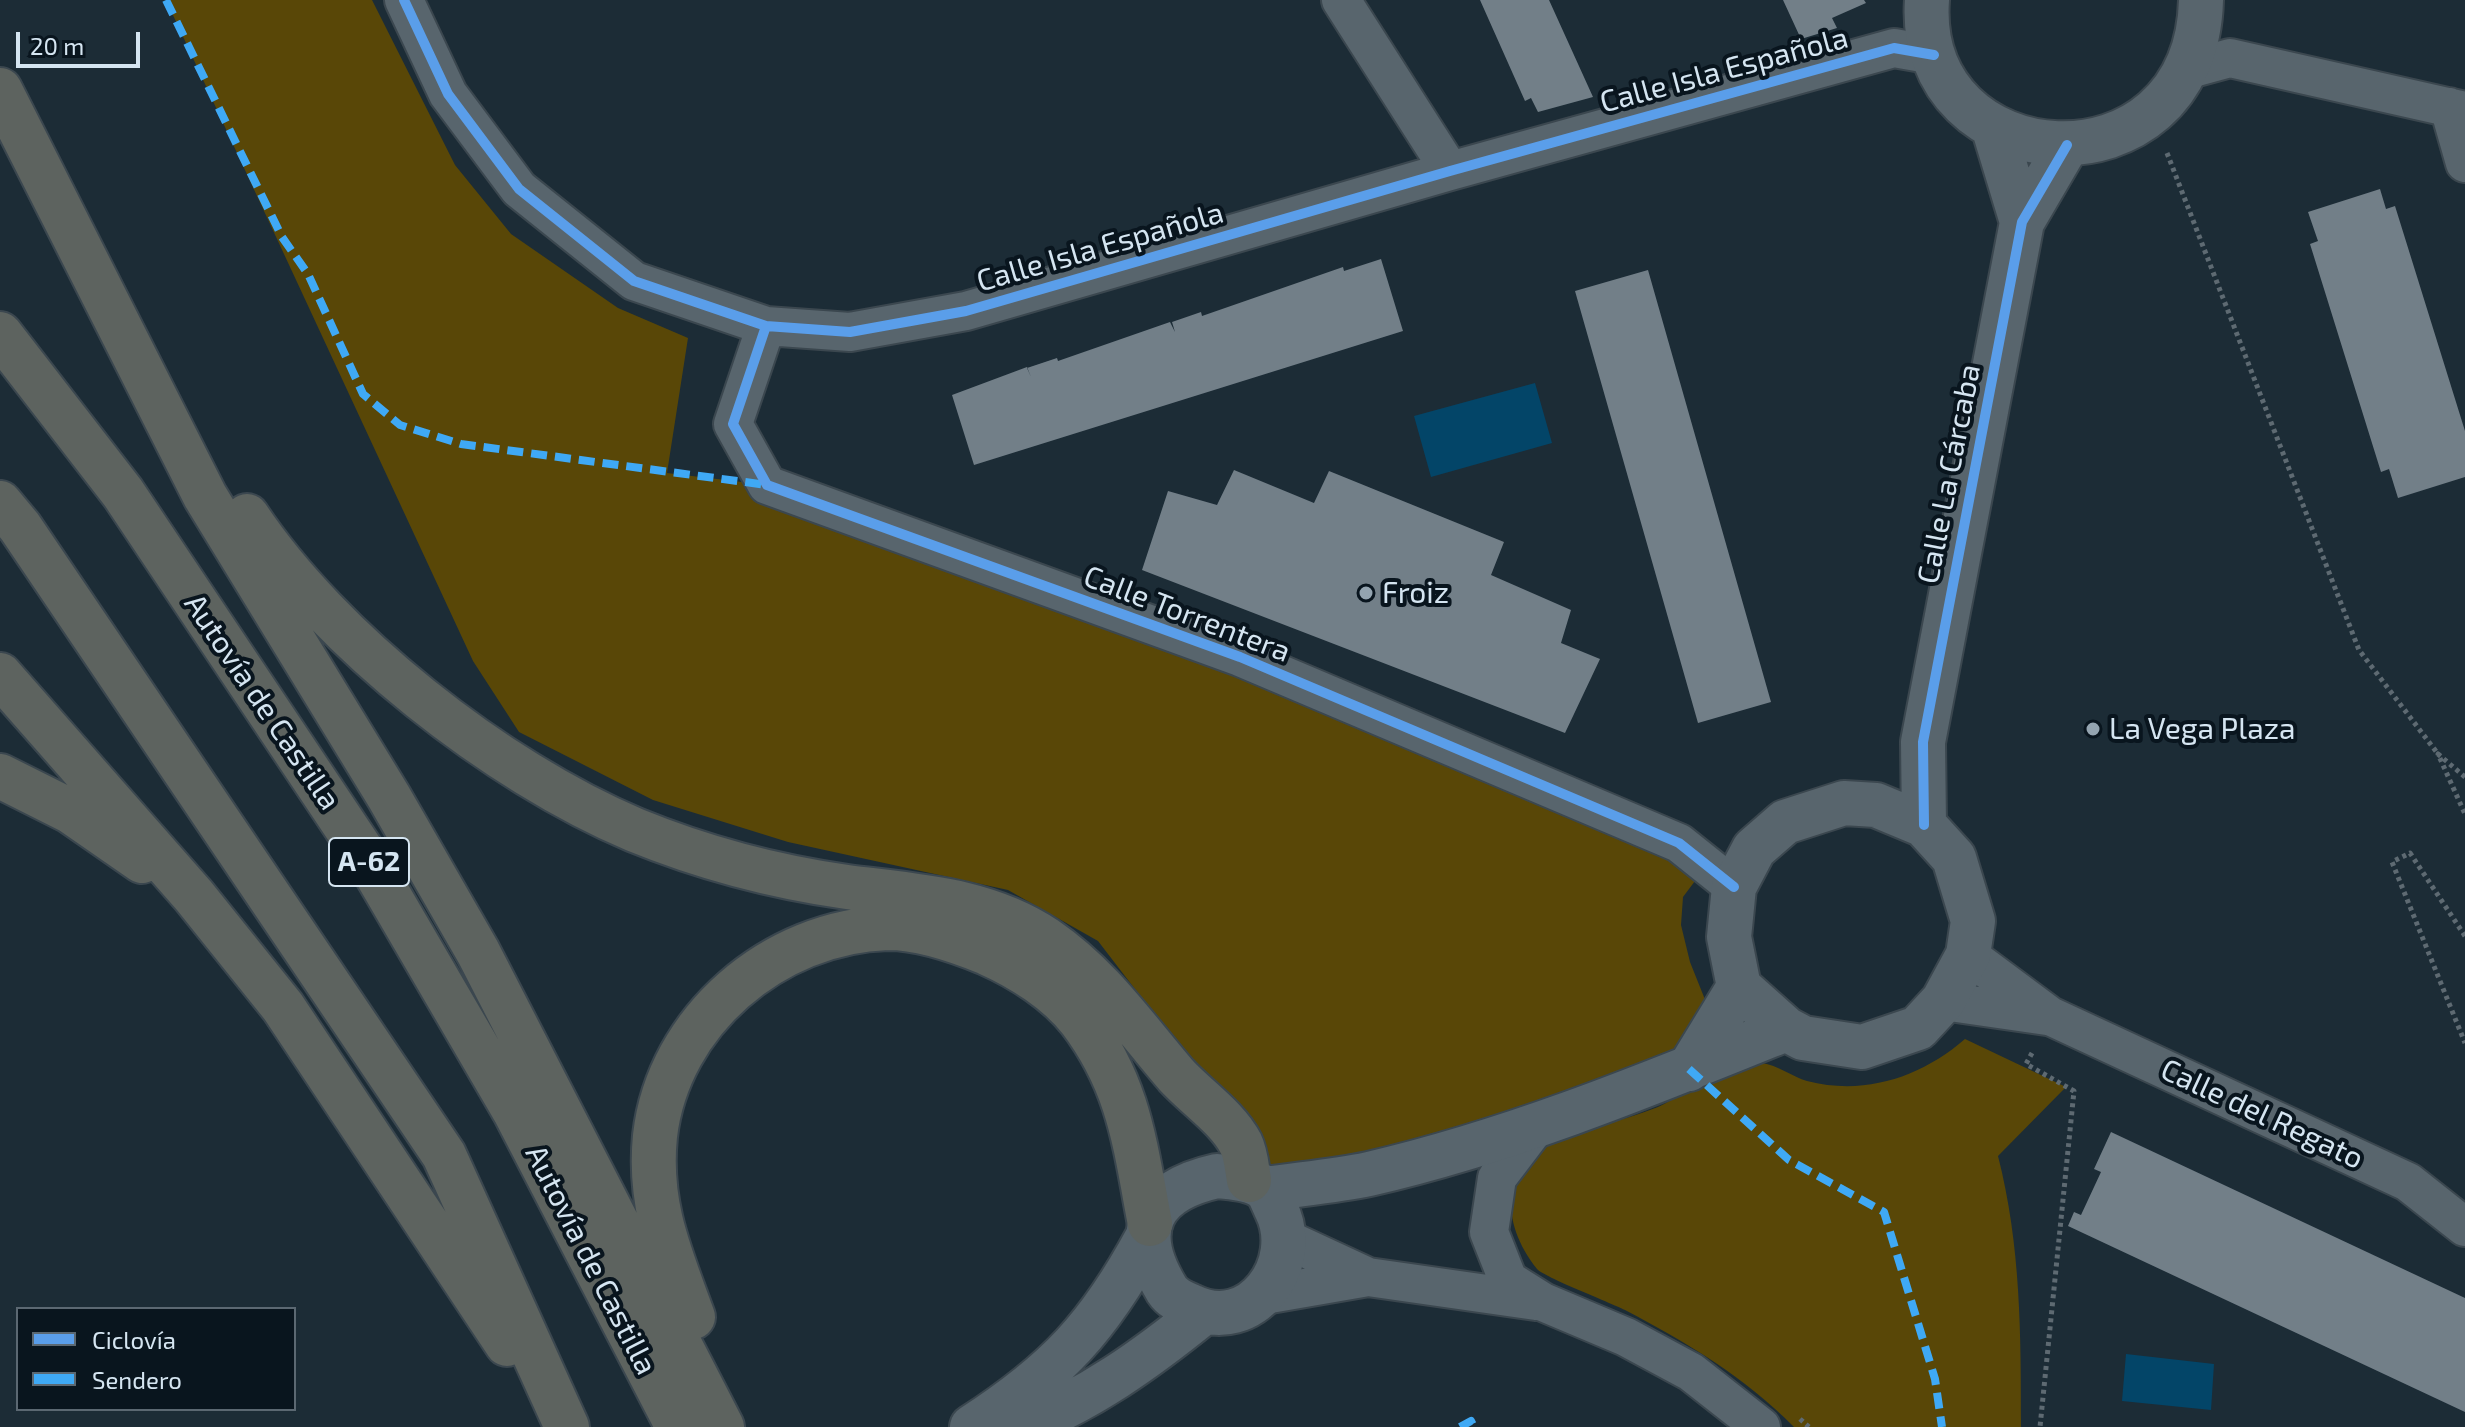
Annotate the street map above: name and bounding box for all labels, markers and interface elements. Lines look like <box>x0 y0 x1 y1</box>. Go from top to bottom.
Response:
scale bar <box>20 16 144 66</box>
street label: Calle Isla Española <box>1596 20 1852 120</box>
text: 20 m <box>30 31 84 60</box>
street label: Calle Isla Española <box>972 195 1228 299</box>
street label: Calle La Cárcaba <box>1910 361 1988 587</box>
street label: Calle Torrentera <box>1079 558 1295 670</box>
place label: Froiz <box>1382 575 1449 611</box>
marker: Froiz <box>1357 584 1375 602</box>
street label: Autovía de Castilla <box>176 587 348 817</box>
place label: La Vega Plaza <box>2109 711 2295 747</box>
marker: La Vega Plaza <box>2084 720 2102 738</box>
road number: A-62 <box>329 838 409 886</box>
street label: Calle del Regato <box>2155 1051 2369 1177</box>
street label: Autovía de Castilla <box>518 1139 664 1381</box>
legend <box>16 1307 296 1411</box>
text: Ciclovía <box>92 1325 176 1354</box>
text: Sendero <box>92 1365 182 1394</box>

